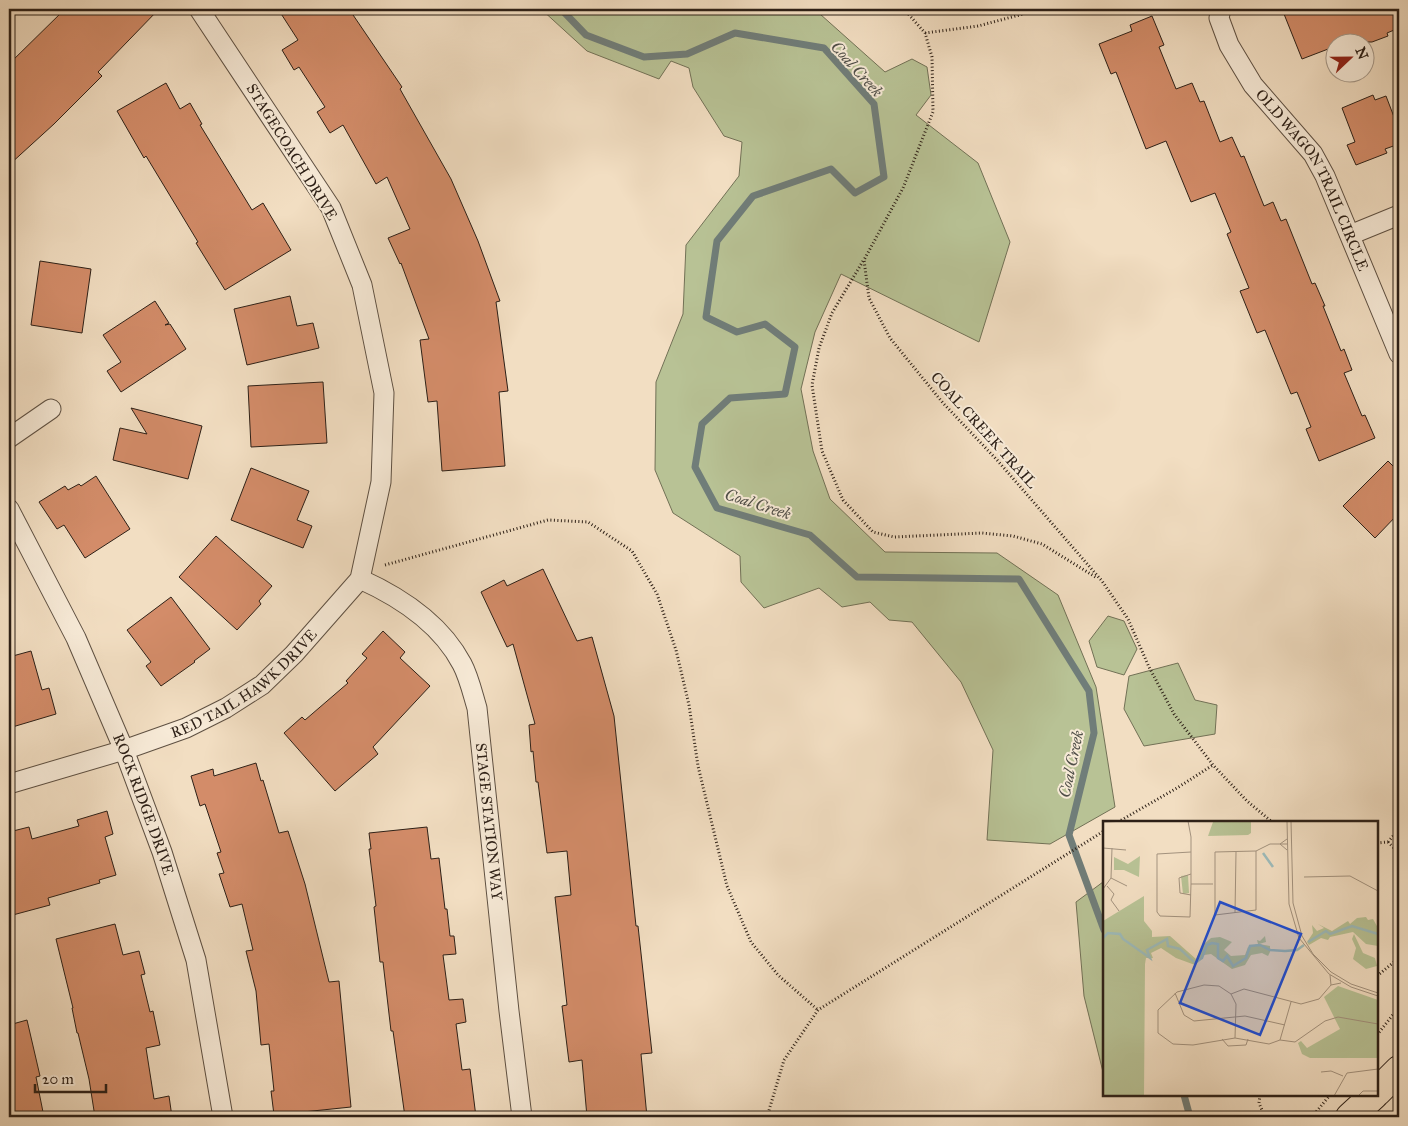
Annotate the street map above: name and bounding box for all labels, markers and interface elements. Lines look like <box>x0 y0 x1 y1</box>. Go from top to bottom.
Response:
north arrow <box>1326 32 1376 82</box>
water label: Coal Creek <box>827 37 887 101</box>
text: N <box>1351 45 1372 62</box>
street label: STAGECOACH DRIVE <box>243 80 342 224</box>
street label: OLD WAGON TRAIL CIRCLE <box>1252 85 1372 274</box>
street label: COAL CREEK TRAIL <box>927 368 1041 492</box>
water label: Coal Creek <box>723 484 793 524</box>
street label: RED TAIL HAWK DRIVE <box>168 625 321 742</box>
water label: Coal Creek <box>1055 729 1087 799</box>
street label: ROCK RIDGE DRIVE <box>109 731 178 878</box>
street label: STAGE STATION WAY <box>472 742 506 902</box>
inset map <box>1103 821 1378 1096</box>
scale bar <box>35 1061 106 1093</box>
text: 20 m <box>42 1070 74 1088</box>

